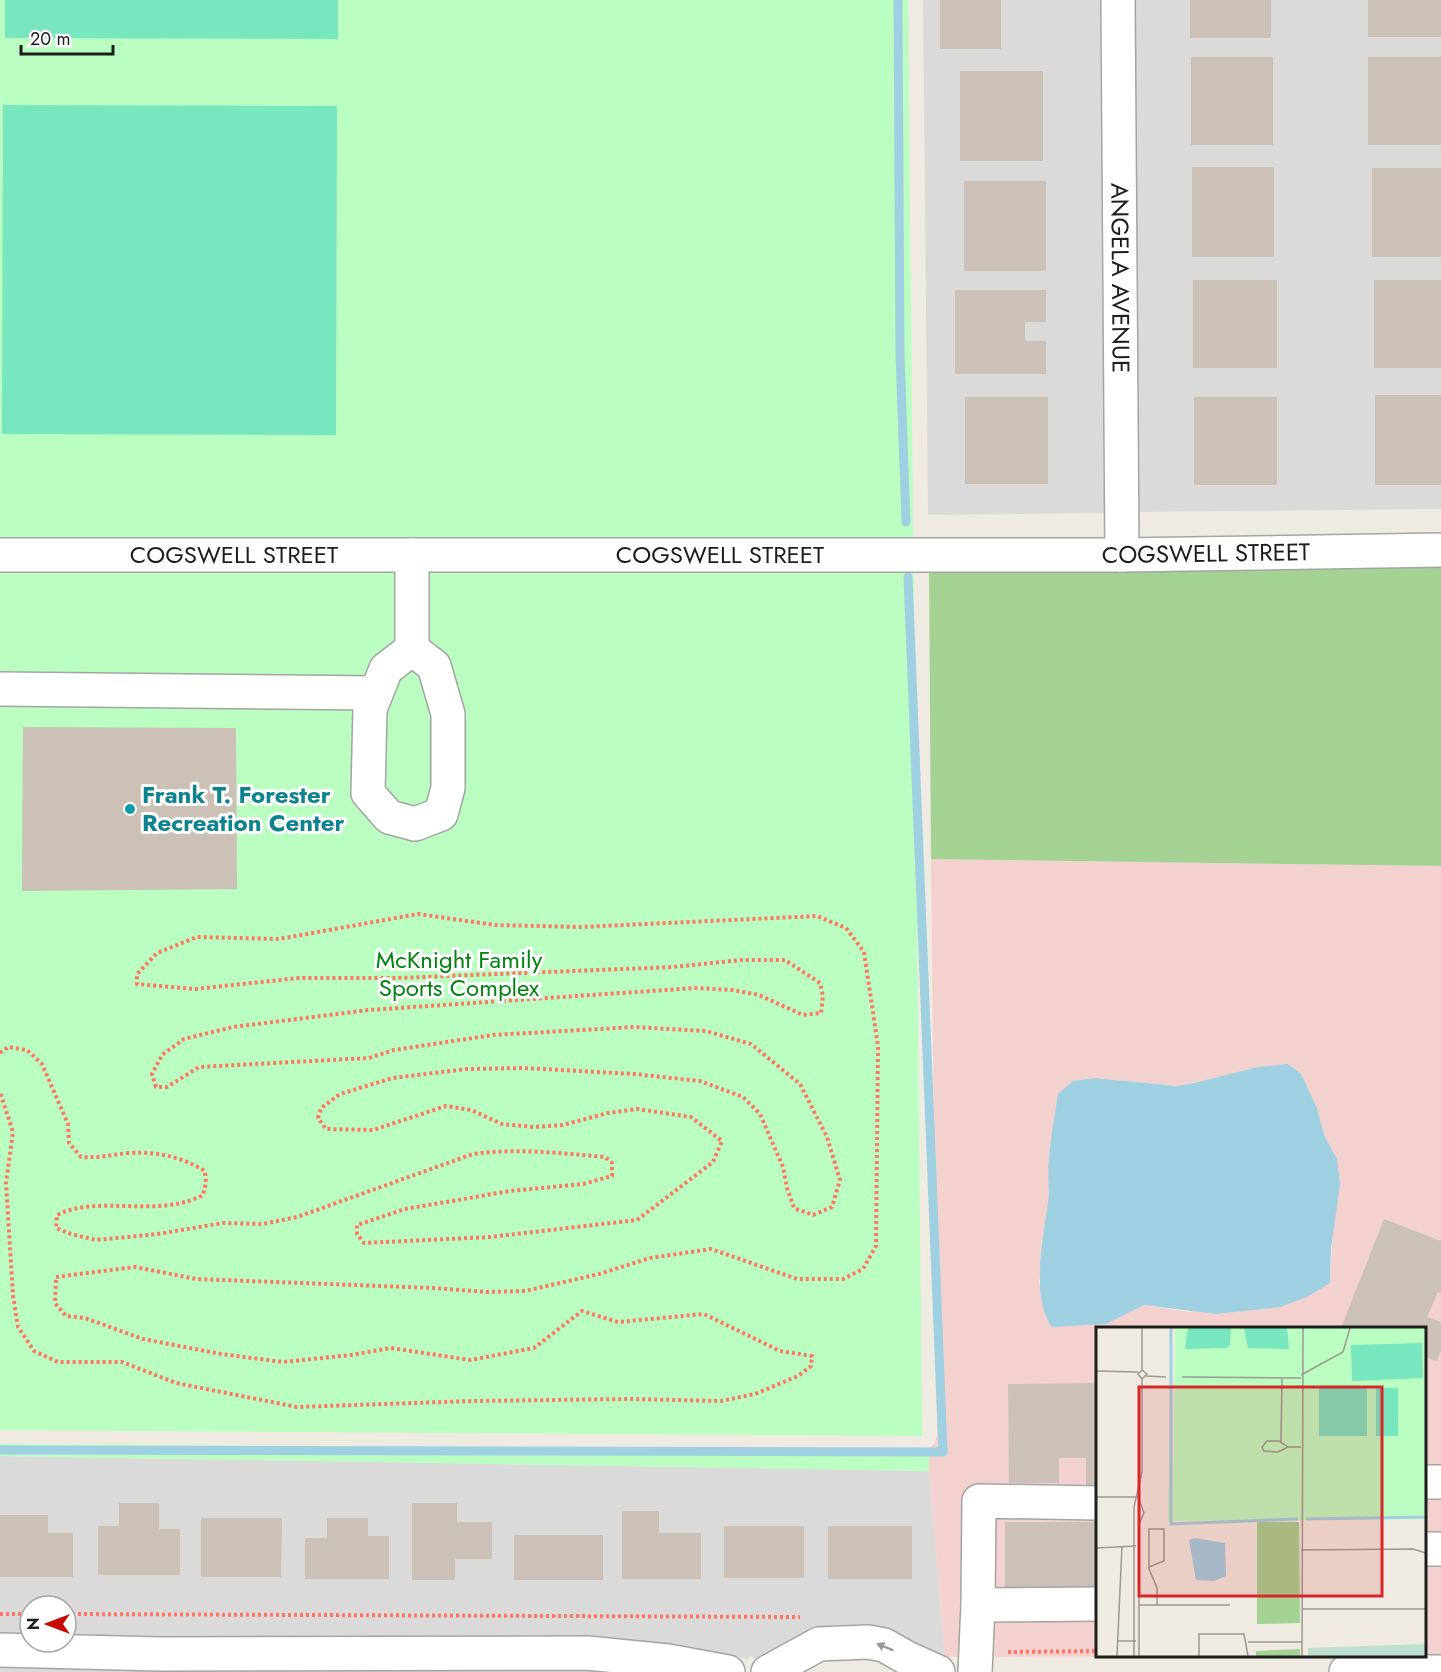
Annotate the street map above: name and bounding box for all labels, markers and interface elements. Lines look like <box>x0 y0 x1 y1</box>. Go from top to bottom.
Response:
scale bar <box>21 18 112 56</box>
text: 20 m <box>30 26 70 52</box>
street label: ANGELA AVENUE <box>1102 183 1139 373</box>
street label: COGSWELL STREET <box>1102 534 1310 572</box>
street label: COGSWELL STREET <box>130 537 338 572</box>
street label: COGSWELL STREET <box>616 537 824 572</box>
place label: Frank T. Forester Recreation Center <box>142 777 345 840</box>
marker: Frank T. Forester Recreation Center <box>123 802 137 816</box>
park label: McKnight Family Sports Complex <box>376 942 543 1005</box>
inset map <box>1096 1327 1426 1657</box>
north arrow <box>18 1594 78 1654</box>
text: N <box>22 1618 45 1630</box>
one-way arrow <box>876 1642 894 1652</box>

